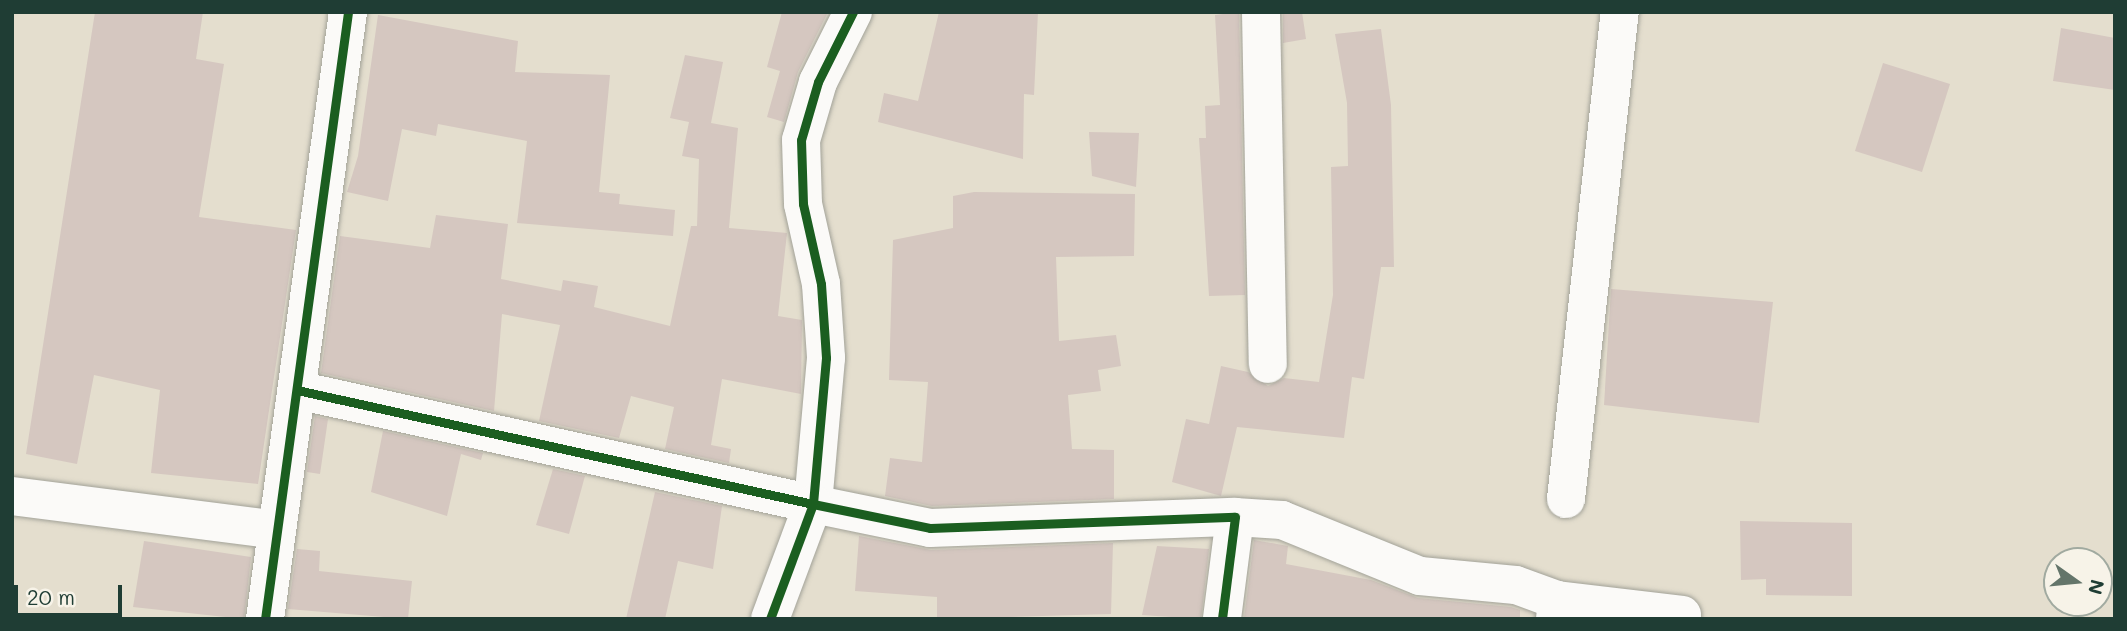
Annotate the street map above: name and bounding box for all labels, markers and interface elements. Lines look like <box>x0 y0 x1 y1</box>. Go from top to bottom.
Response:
north arrow <box>2043 547 2113 617</box>
scale bar <box>18 572 126 616</box>
text: N <box>2083 577 2111 597</box>
text: 20 m <box>27 583 75 610</box>

